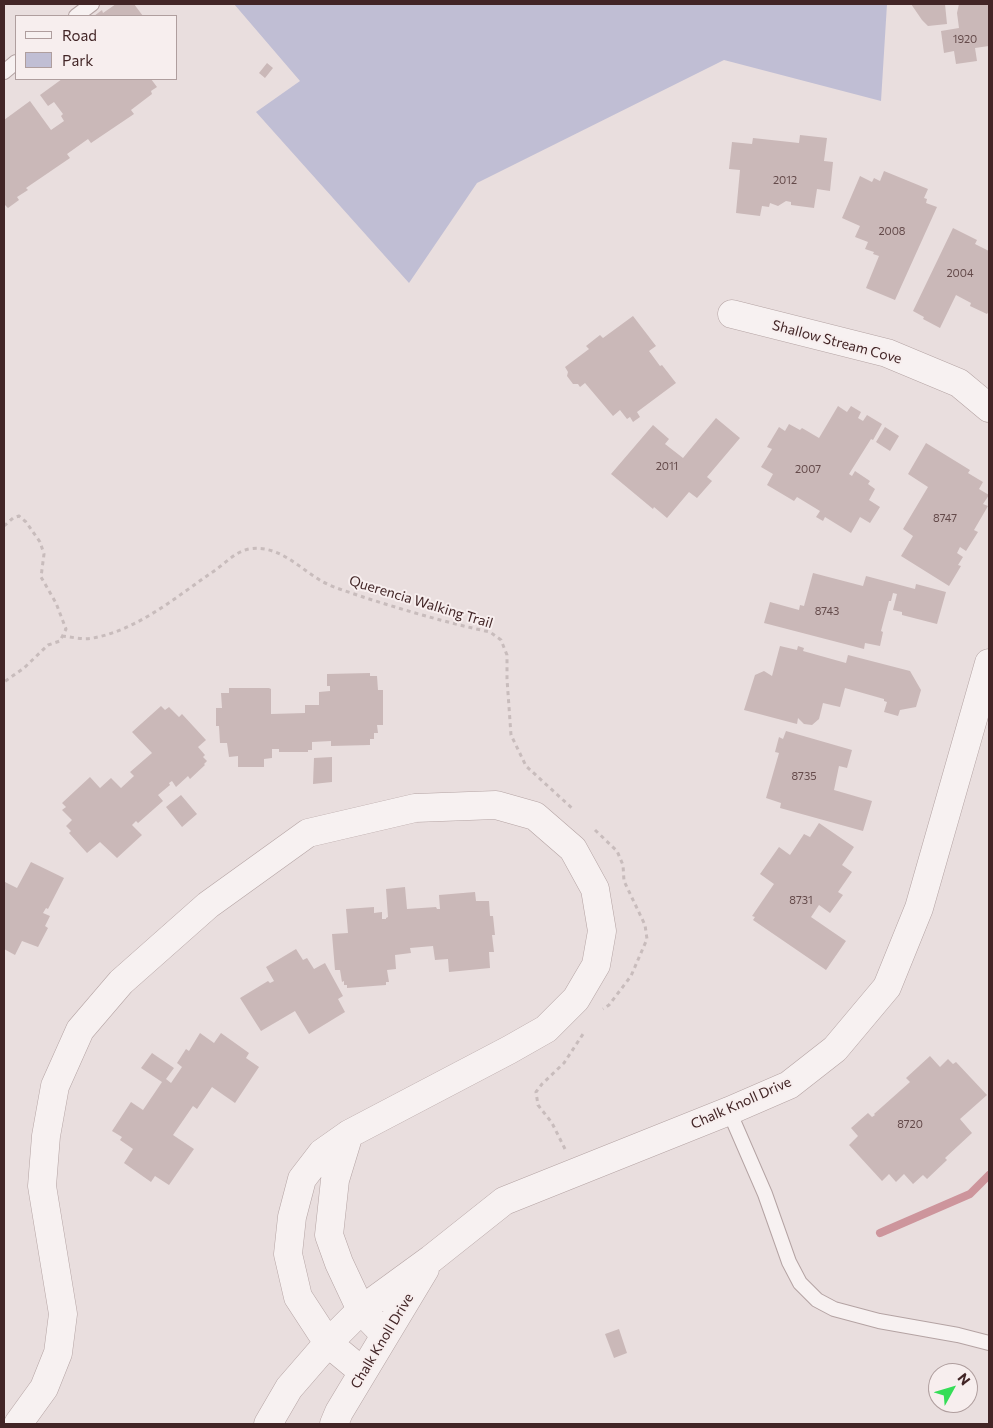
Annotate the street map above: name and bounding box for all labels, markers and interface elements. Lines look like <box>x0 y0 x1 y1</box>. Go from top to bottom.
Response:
legend <box>15 15 178 80</box>
text: Road <box>62 26 97 44</box>
house number: 1920 <box>953 32 977 46</box>
text: Park <box>62 51 93 69</box>
house number: 2012 <box>773 173 797 187</box>
house number: 2008 <box>878 224 906 238</box>
house number: 2004 <box>946 266 974 280</box>
street label: Shallow Stream Cove <box>770 317 904 367</box>
house number: 2011 <box>656 459 678 473</box>
house number: 2007 <box>795 462 821 476</box>
house number: 8747 <box>933 511 957 525</box>
street label: Querencia Walking Trail <box>347 572 495 632</box>
house number: 8743 <box>815 604 839 618</box>
house number: 8735 <box>791 769 817 783</box>
house number: 8731 <box>789 893 813 907</box>
street label: Chalk Knoll Drive <box>688 1073 794 1133</box>
house number: 8720 <box>897 1117 923 1131</box>
street label: Chalk Knoll Drive <box>347 1290 417 1392</box>
north arrow <box>928 1363 978 1413</box>
text: N <box>954 1369 974 1388</box>

